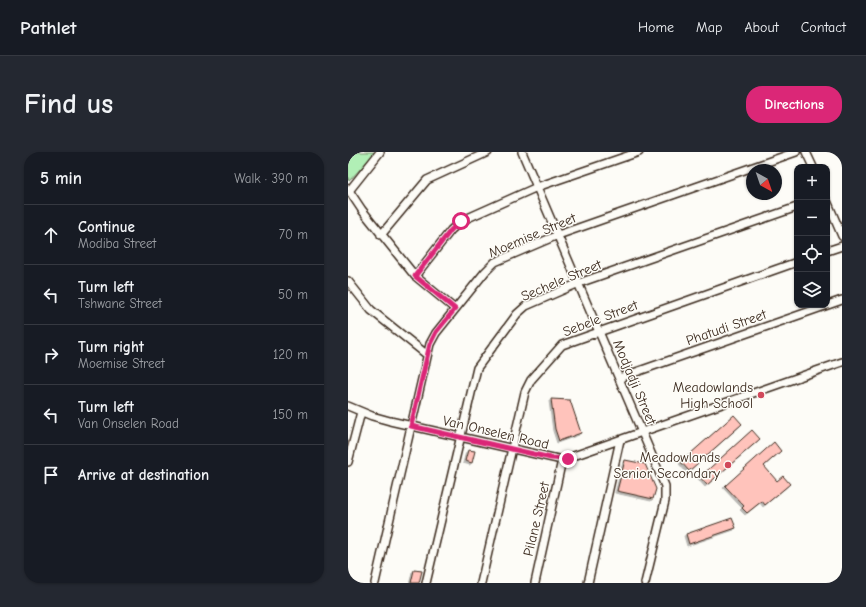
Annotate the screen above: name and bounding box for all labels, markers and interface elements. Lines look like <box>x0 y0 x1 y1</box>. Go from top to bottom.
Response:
text: Pathlet <box>20 17 76 39</box>
text: Home <box>638 19 674 36</box>
text: Map <box>696 19 722 36</box>
text: About <box>744 19 779 36</box>
text: Contact <box>801 19 846 36</box>
button: Directions <box>746 86 842 123</box>
text: Find us <box>24 88 113 120</box>
north arrow <box>746 164 782 200</box>
map controls <box>794 164 830 308</box>
button: + <box>794 164 830 200</box>
text: 5 min <box>40 169 82 188</box>
text: Walk · 390 m <box>234 171 308 186</box>
button: − <box>794 200 830 236</box>
street label: Moemise Street <box>486 209 579 262</box>
route start <box>452 212 470 230</box>
text: Continue <box>78 218 135 236</box>
icon: ahead <box>40 224 62 246</box>
text: 70 m <box>279 227 308 242</box>
text: Modiba Street <box>78 236 156 251</box>
button: locate <box>794 236 830 272</box>
street label: Sechele Street <box>518 255 605 305</box>
button: layers <box>794 272 830 308</box>
text: Turn left <box>78 278 134 296</box>
icon: left <box>40 284 62 306</box>
text: 50 m <box>278 287 308 302</box>
text: Tshwane Street <box>78 296 162 311</box>
street label: Sebele Street <box>560 296 641 341</box>
street label: Phatudi Street <box>684 305 770 349</box>
street label: Modjadji Street <box>609 337 660 428</box>
text: Turn right <box>78 338 144 356</box>
icon: right <box>40 344 62 366</box>
text: 120 m <box>273 347 308 362</box>
text: Moemise Street <box>78 356 165 371</box>
place label: Meadowlands High School <box>673 379 753 412</box>
marker: Meadowlands High School <box>756 390 766 400</box>
text: Turn left <box>78 398 134 416</box>
icon: left <box>40 404 62 426</box>
text: 150 m <box>273 407 308 422</box>
street label: Van Onselen Road <box>441 412 551 453</box>
text: Van Onselen Road <box>78 416 179 431</box>
place label: Meadowlands Senior Secondary <box>614 449 721 482</box>
route end <box>559 450 577 468</box>
marker: Meadowlands Senior Secondary <box>723 460 733 470</box>
icon: arrive <box>40 464 62 486</box>
text: Arrive at destination <box>78 466 209 484</box>
street label: Pilane Street <box>520 479 554 558</box>

